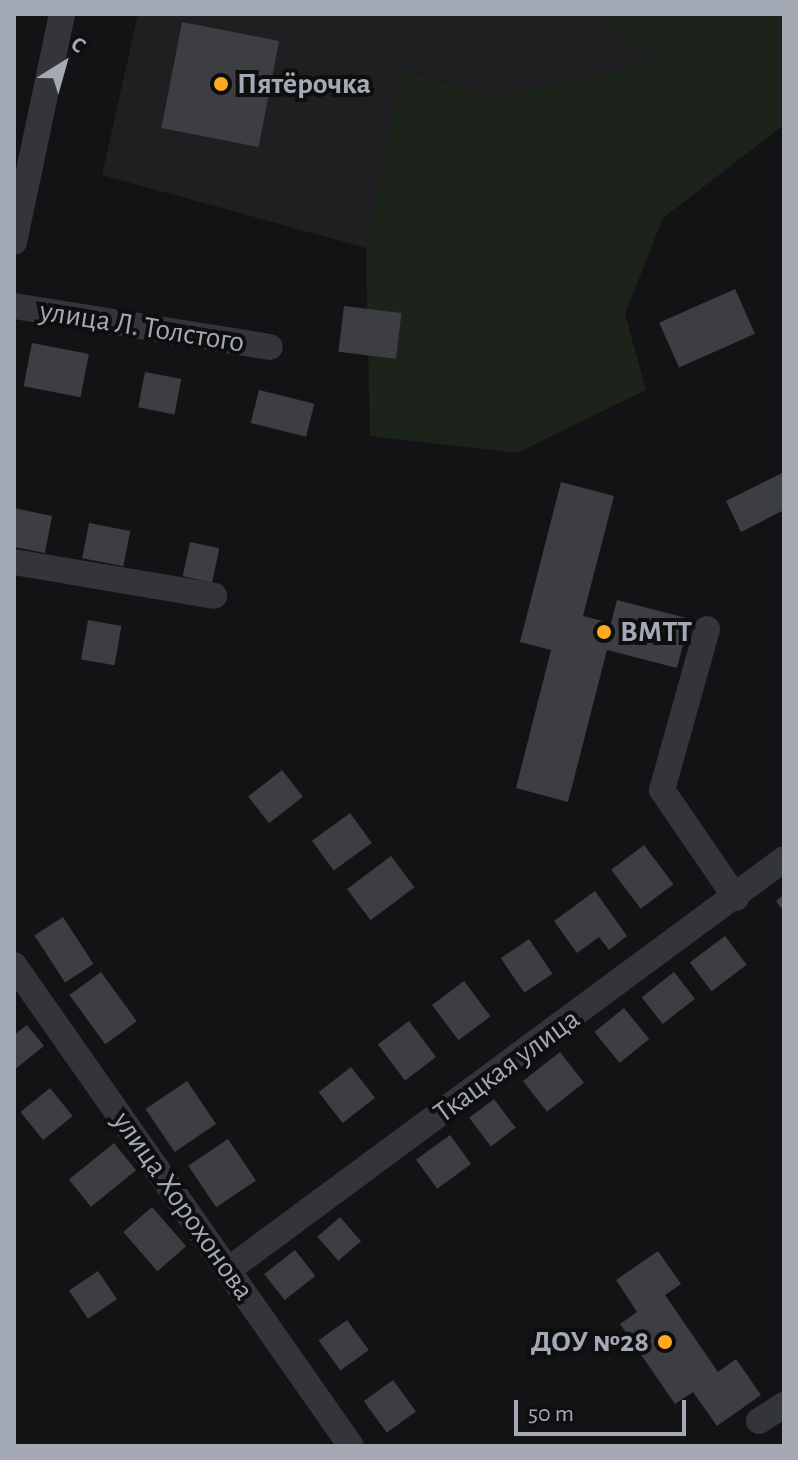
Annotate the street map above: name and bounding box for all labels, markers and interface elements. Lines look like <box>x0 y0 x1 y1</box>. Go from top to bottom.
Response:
north arrow <box>24 24 104 104</box>
text: С <box>67 32 90 57</box>
place label: Пятёрочка <box>237 66 371 102</box>
marker: Пятёрочка <box>212 75 230 93</box>
street label: улица Л. Толстого <box>37 293 247 361</box>
place label: ВМТТ <box>620 614 692 650</box>
marker: ВМТТ <box>595 623 613 641</box>
street label: Ткацкая улица <box>427 1001 587 1131</box>
street label: улица Хорохонова <box>105 1105 261 1307</box>
place label: ДОУ №28 <box>531 1324 649 1360</box>
marker: ДОУ №28 <box>656 1333 674 1351</box>
scale bar <box>518 1384 690 1434</box>
text: 50 m <box>528 1402 574 1426</box>

